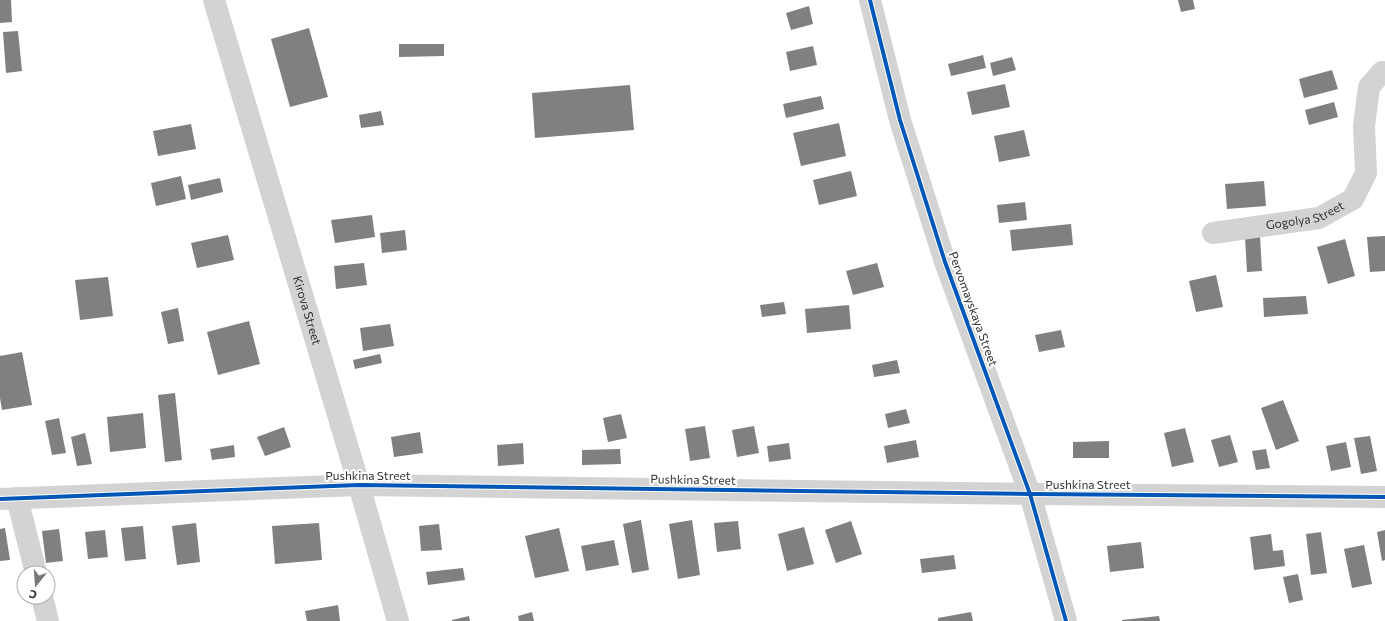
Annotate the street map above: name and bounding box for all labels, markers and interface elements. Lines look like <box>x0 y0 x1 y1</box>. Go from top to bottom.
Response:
street label: Gogolya Street <box>1265 198 1346 231</box>
street label: Pervomayskaya Street <box>947 249 1001 368</box>
street label: Kirova Street <box>291 274 325 346</box>
street label: Pushkina Street <box>325 468 411 482</box>
street label: Pushkina Street <box>650 471 736 487</box>
street label: Pushkina Street <box>1045 477 1131 491</box>
north arrow <box>16 565 56 605</box>
text: С <box>27 588 38 602</box>

